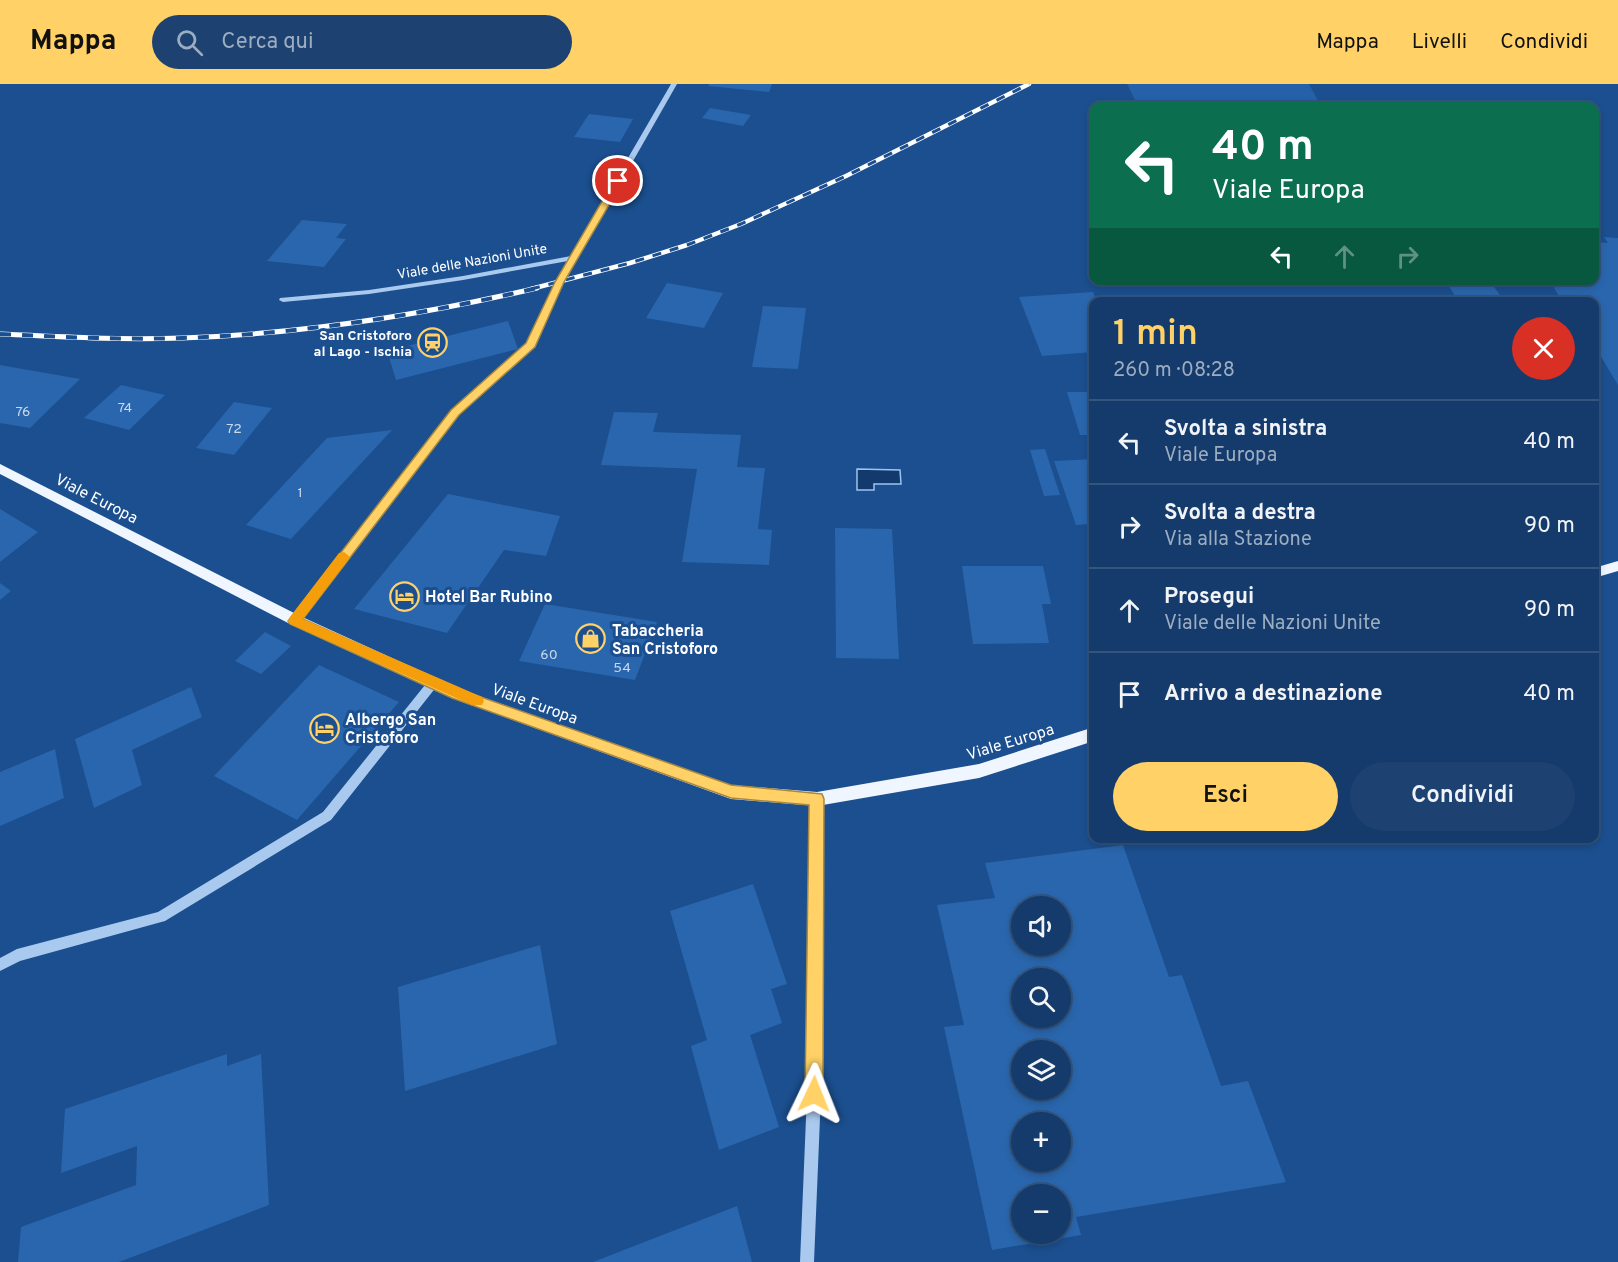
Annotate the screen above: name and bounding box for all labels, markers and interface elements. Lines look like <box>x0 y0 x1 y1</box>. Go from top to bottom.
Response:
search box <box>152 15 572 69</box>
text: Mappa <box>30 24 116 60</box>
icon: search <box>173 26 206 59</box>
text: Cerca qui <box>221 29 314 56</box>
text: Mappa <box>1316 29 1379 56</box>
text: Livelli <box>1412 29 1467 56</box>
text: Condividi <box>1500 29 1588 56</box>
text: 40 m <box>1212 122 1314 175</box>
icon: left <box>1113 126 1191 204</box>
pin <box>592 155 643 206</box>
icon: arrive <box>601 164 634 197</box>
text: Viale Europa <box>1212 174 1365 208</box>
icon: left <box>1265 240 1298 273</box>
icon: ahead <box>1328 240 1361 273</box>
icon: right <box>1391 240 1424 273</box>
street label: Viale delle Nazioni Unite <box>396 241 548 284</box>
text: 1 min <box>1113 312 1198 358</box>
button: close <box>1512 317 1575 380</box>
station icon: San Cristoforo al Lago - Ischia <box>417 327 449 359</box>
place label: San Cristoforo al Lago - Ischia <box>314 328 412 361</box>
text: 260 m · 08:28 <box>1113 358 1235 384</box>
house number: 74 <box>118 400 132 417</box>
house number: 76 <box>16 404 30 421</box>
text: Svolta a sinistra <box>1164 416 1327 443</box>
house number: 72 <box>226 421 242 438</box>
icon: left <box>1113 426 1146 459</box>
text: 40 m <box>1523 429 1575 456</box>
text: Viale Europa <box>1164 443 1277 469</box>
street label: Viale Europa <box>51 470 141 529</box>
house number: 1 <box>297 485 303 502</box>
text: Svolta a destra <box>1164 500 1316 527</box>
icon: right <box>1113 510 1146 543</box>
text: 90 m <box>1524 513 1575 540</box>
text: Via alla Stazione <box>1164 527 1312 553</box>
hotel icon: Hotel Bar Rubino <box>388 580 420 612</box>
text: Prosegui <box>1164 584 1254 611</box>
place label: Hotel Bar Rubino <box>425 588 553 608</box>
icon: ahead <box>1113 594 1146 627</box>
text: 90 m <box>1524 597 1575 624</box>
text: Viale delle Nazioni Unite <box>1164 611 1381 637</box>
place label: Tabaccheria San Cristoforo <box>612 622 718 660</box>
shop icon: Tabaccheria San Cristoforo <box>575 623 607 655</box>
house number: 60 <box>540 647 558 664</box>
house number: 54 <box>613 660 631 677</box>
icon: arrive <box>1113 678 1146 711</box>
street label: Viale Europa <box>488 680 580 730</box>
text: Arrivo a destinazione <box>1164 681 1382 708</box>
text: 40 m <box>1523 681 1575 708</box>
place label: Albergo San Cristoforo <box>345 711 436 749</box>
hotel icon: Albergo San Cristoforo <box>308 712 340 744</box>
street label: Viale Europa <box>964 720 1057 766</box>
button: Esci <box>1113 762 1338 831</box>
button: Condividi <box>1350 762 1575 831</box>
map controls <box>1011 896 1071 1244</box>
button: sound <box>1011 896 1071 956</box>
button: search <box>1011 968 1071 1028</box>
button: layers <box>1011 1040 1071 1100</box>
position arrow <box>782 1062 846 1126</box>
button: + <box>1011 1112 1071 1172</box>
button: − <box>1011 1184 1071 1244</box>

